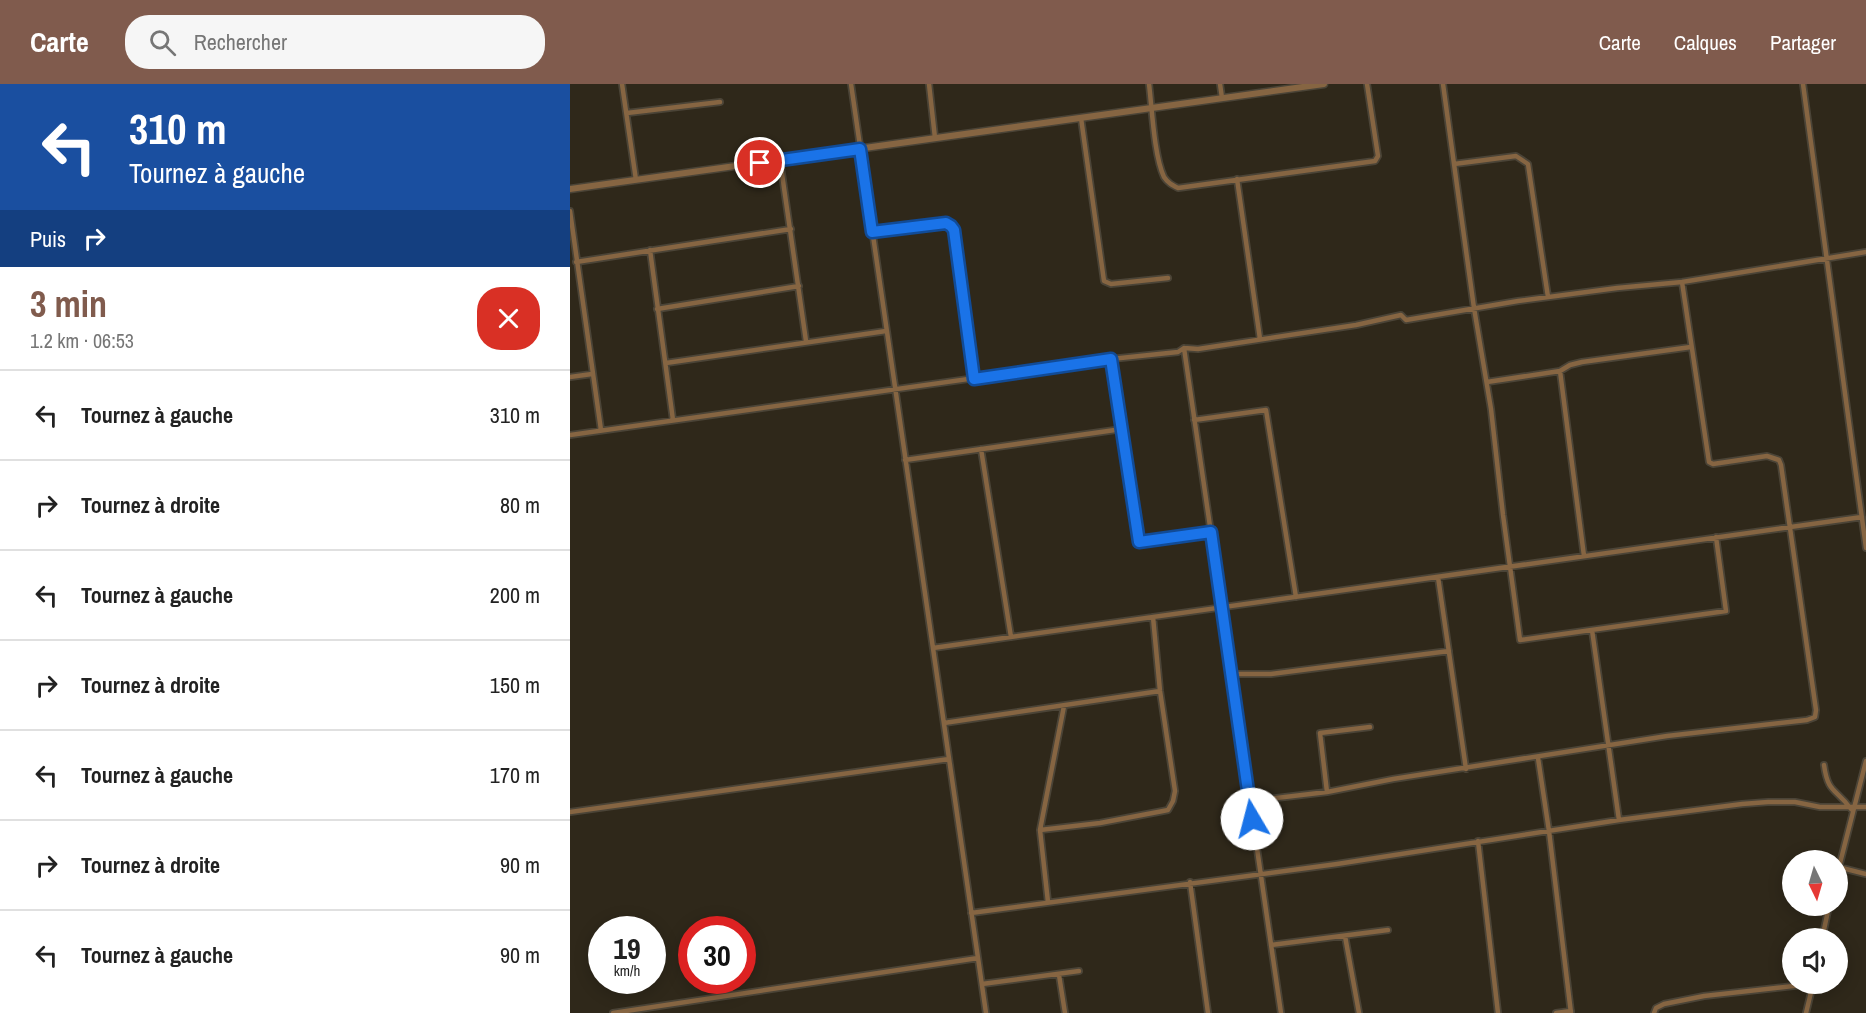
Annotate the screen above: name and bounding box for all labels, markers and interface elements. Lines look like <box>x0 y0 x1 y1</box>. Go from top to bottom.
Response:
search box <box>125 15 545 69</box>
text: Carte <box>30 23 89 61</box>
icon: search <box>146 26 179 59</box>
text: Rechercher <box>194 27 287 57</box>
text: Carte <box>1599 28 1641 57</box>
text: Calques <box>1674 28 1737 57</box>
text: Partager <box>1770 28 1836 57</box>
text: 310 m <box>129 101 227 157</box>
icon: left <box>30 108 108 186</box>
pin <box>734 137 785 188</box>
icon: arrive <box>743 146 776 179</box>
text: Tournez à gauche <box>129 155 305 191</box>
icon: right <box>78 222 111 255</box>
text: Puis <box>30 224 66 254</box>
text: 3 min <box>30 280 107 328</box>
button: close <box>477 287 540 350</box>
text: 1.2 km · 06:53 <box>30 327 134 354</box>
icon: left <box>30 399 63 432</box>
text: Tournez à gauche <box>81 400 233 430</box>
text: 310 m <box>490 400 540 430</box>
icon: right <box>30 489 63 522</box>
text: Tournez à droite <box>81 490 220 520</box>
text: 80 m <box>500 490 540 520</box>
icon: left <box>30 579 63 612</box>
text: Tournez à gauche <box>81 580 233 610</box>
text: 200 m <box>490 580 540 610</box>
icon: right <box>30 669 63 702</box>
text: Tournez à droite <box>81 670 220 700</box>
text: 150 m <box>490 670 540 700</box>
icon: left <box>30 759 63 792</box>
text: Tournez à gauche <box>81 760 233 790</box>
text: 170 m <box>490 760 540 790</box>
position arrow <box>1220 787 1284 851</box>
icon: right <box>30 849 63 882</box>
text: Tournez à droite <box>81 850 220 880</box>
text: 90 m <box>500 850 540 880</box>
north arrow <box>1782 850 1848 916</box>
map controls <box>1782 850 1848 994</box>
speed limit sign: 30 <box>678 916 756 994</box>
text: 19 <box>613 928 641 968</box>
button: sound <box>1782 928 1848 994</box>
icon: left <box>30 939 63 972</box>
text: Tournez à gauche <box>81 940 233 970</box>
text: 90 m <box>500 940 540 970</box>
text: km/h <box>614 960 640 981</box>

